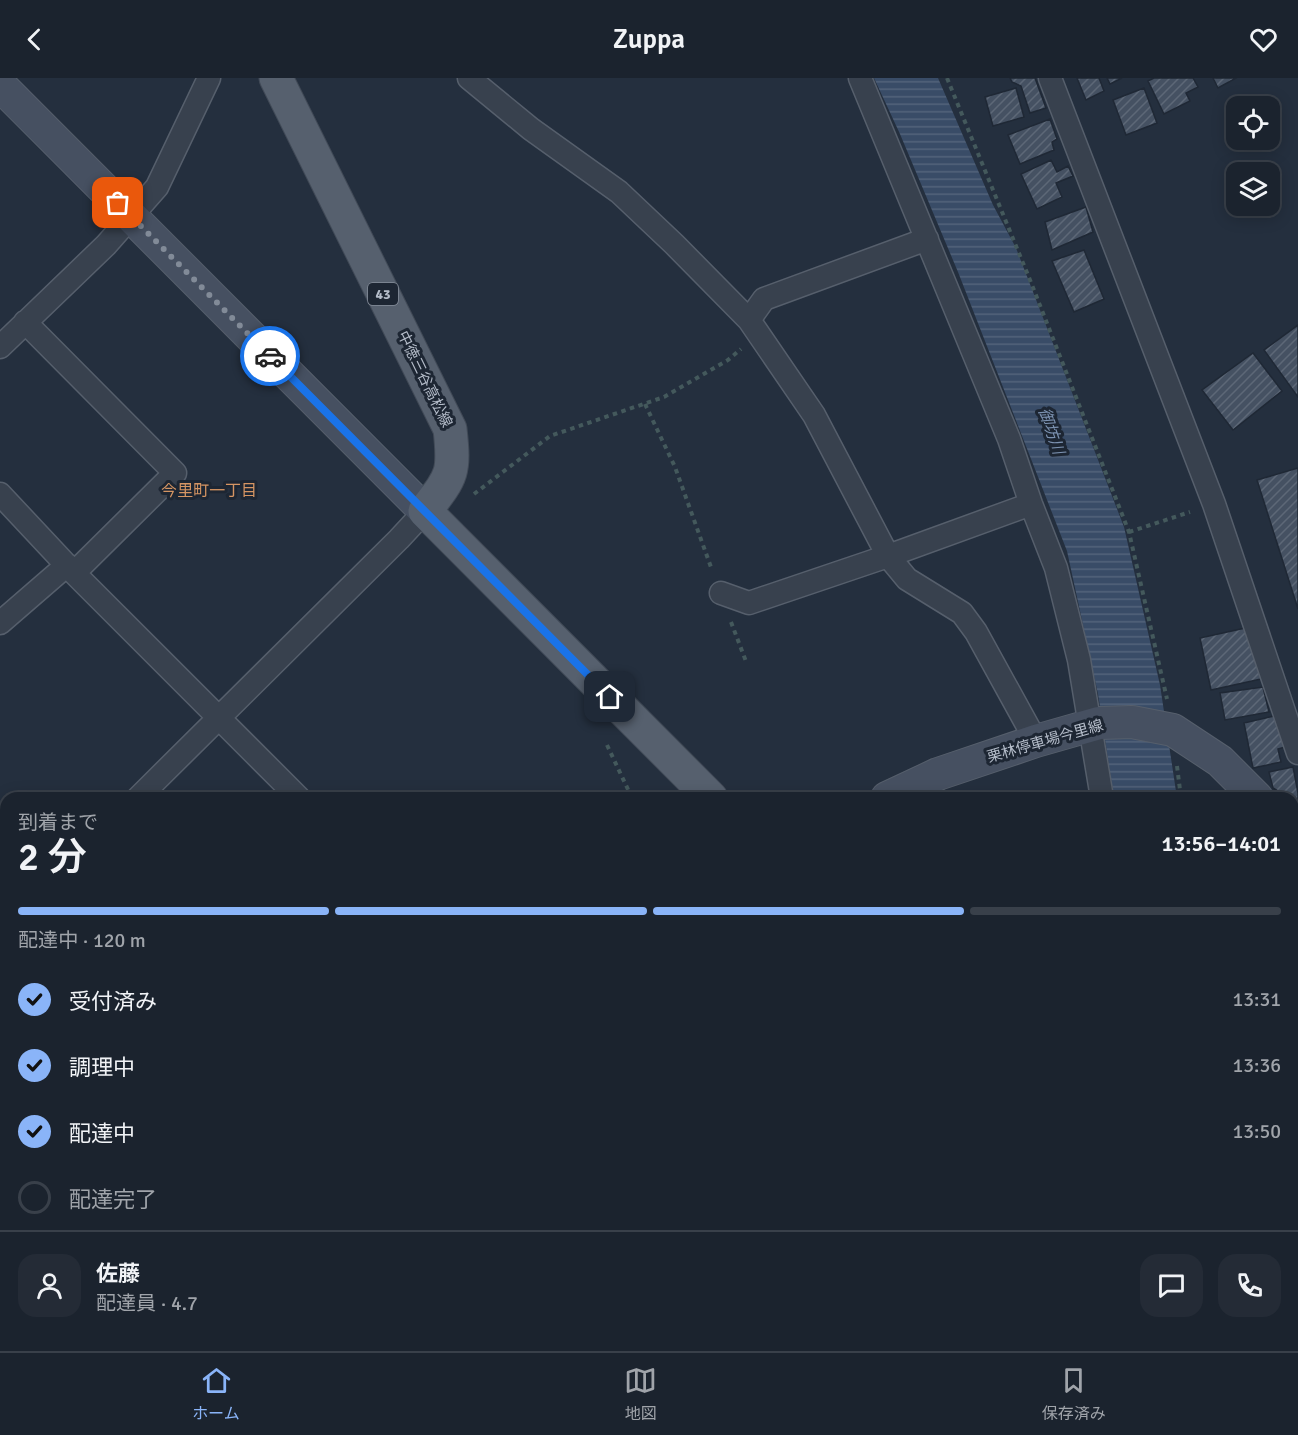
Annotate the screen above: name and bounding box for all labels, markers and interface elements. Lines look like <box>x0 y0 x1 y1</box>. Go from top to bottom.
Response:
icon: back <box>18 23 51 56</box>
text: Zuppa <box>613 23 685 56</box>
icon: heart <box>1247 23 1280 56</box>
map controls <box>1226 96 1280 216</box>
button: locate <box>1226 96 1280 150</box>
button: layers <box>1226 162 1280 216</box>
pin <box>92 177 143 228</box>
icon: bag <box>101 186 134 219</box>
road number: 43 <box>368 283 398 305</box>
courier <box>240 326 300 386</box>
street label: 中徳三谷高松線 <box>394 328 456 430</box>
icon: car <box>254 340 287 373</box>
water label: 御坊川 <box>1034 405 1069 459</box>
district label: 今里町一丁目 <box>161 481 257 501</box>
pin <box>584 671 635 722</box>
icon: home <box>593 680 626 713</box>
street label: 栗林停車場今里線 <box>985 716 1105 766</box>
text: 到着まで <box>18 810 98 835</box>
text: 13:56–14:01 <box>1162 830 1281 857</box>
text: 2 分 <box>18 833 87 881</box>
text: 配達中 · 120 m <box>18 928 146 953</box>
icon: check <box>18 983 51 1016</box>
text: 13:31 <box>1232 987 1281 1012</box>
text: 受付済み <box>69 988 157 1015</box>
icon: check <box>18 1049 51 1082</box>
text: 13:36 <box>1232 1053 1281 1078</box>
text: 調理中 <box>69 1054 135 1081</box>
icon: check <box>18 1115 51 1148</box>
text: 13:50 <box>1232 1119 1281 1144</box>
text: 配達中 <box>69 1120 135 1147</box>
text: 配達完了 <box>69 1186 157 1213</box>
button: person <box>18 1254 81 1317</box>
button: chat <box>1140 1254 1203 1317</box>
button: phone <box>1218 1254 1281 1317</box>
text: 佐藤 <box>96 1260 140 1287</box>
text: 配達員 · 4.7 <box>96 1291 198 1316</box>
tab: ホーム <box>192 1364 240 1424</box>
tab: 地図 <box>624 1364 657 1424</box>
tab: 保存済み <box>1042 1364 1106 1424</box>

